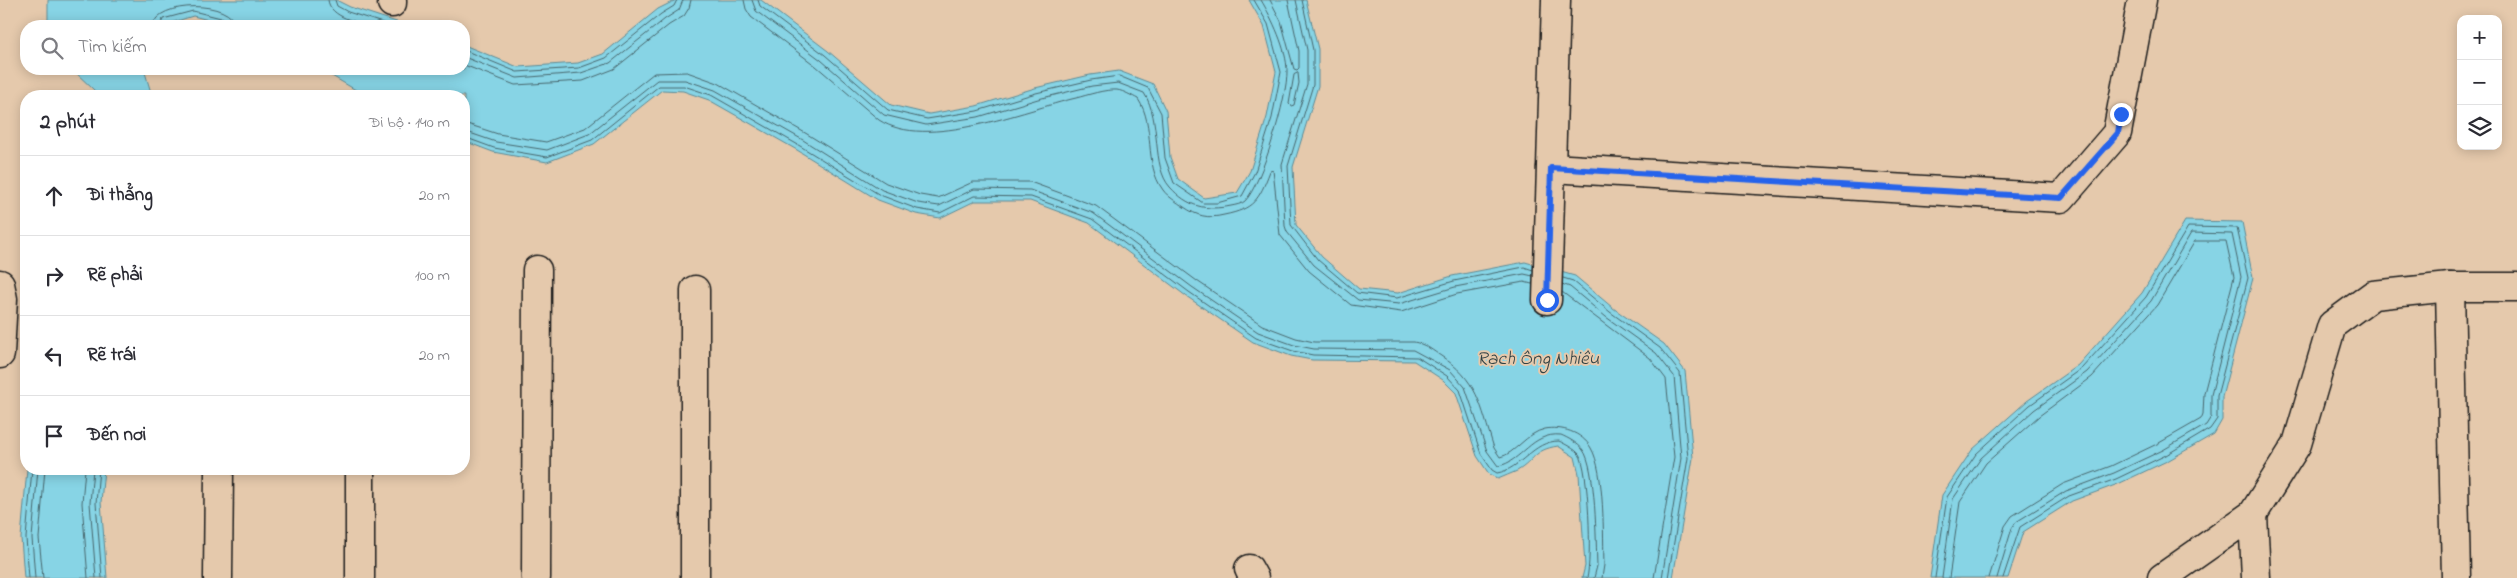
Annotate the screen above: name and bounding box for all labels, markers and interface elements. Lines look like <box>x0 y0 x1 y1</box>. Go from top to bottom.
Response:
map controls <box>2457 15 2502 150</box>
button: + <box>2457 15 2502 60</box>
search box <box>20 20 470 75</box>
icon: search <box>38 34 66 62</box>
text: Tìm kiếm <box>78 34 147 61</box>
button: − <box>2457 60 2502 105</box>
route end <box>2110 103 2133 126</box>
button: layers <box>2457 105 2502 150</box>
text: 2 phút <box>40 108 95 138</box>
text: Đi bộ · 140 m <box>369 111 450 135</box>
icon: ahead <box>40 182 68 210</box>
text: Đi thẳng <box>87 182 153 209</box>
text: 20 m <box>419 184 450 208</box>
icon: right <box>40 262 68 290</box>
text: Rẽ phải <box>87 262 143 289</box>
text: 100 m <box>415 264 450 288</box>
route start <box>1536 289 1559 312</box>
icon: left <box>40 342 68 370</box>
text: Rẽ trái <box>87 342 136 369</box>
text: 20 m <box>419 344 450 368</box>
water label: Rạch Ông Nhiêu <box>1477 346 1600 374</box>
icon: arrive <box>40 422 68 450</box>
text: Đến nơi <box>87 422 146 449</box>

